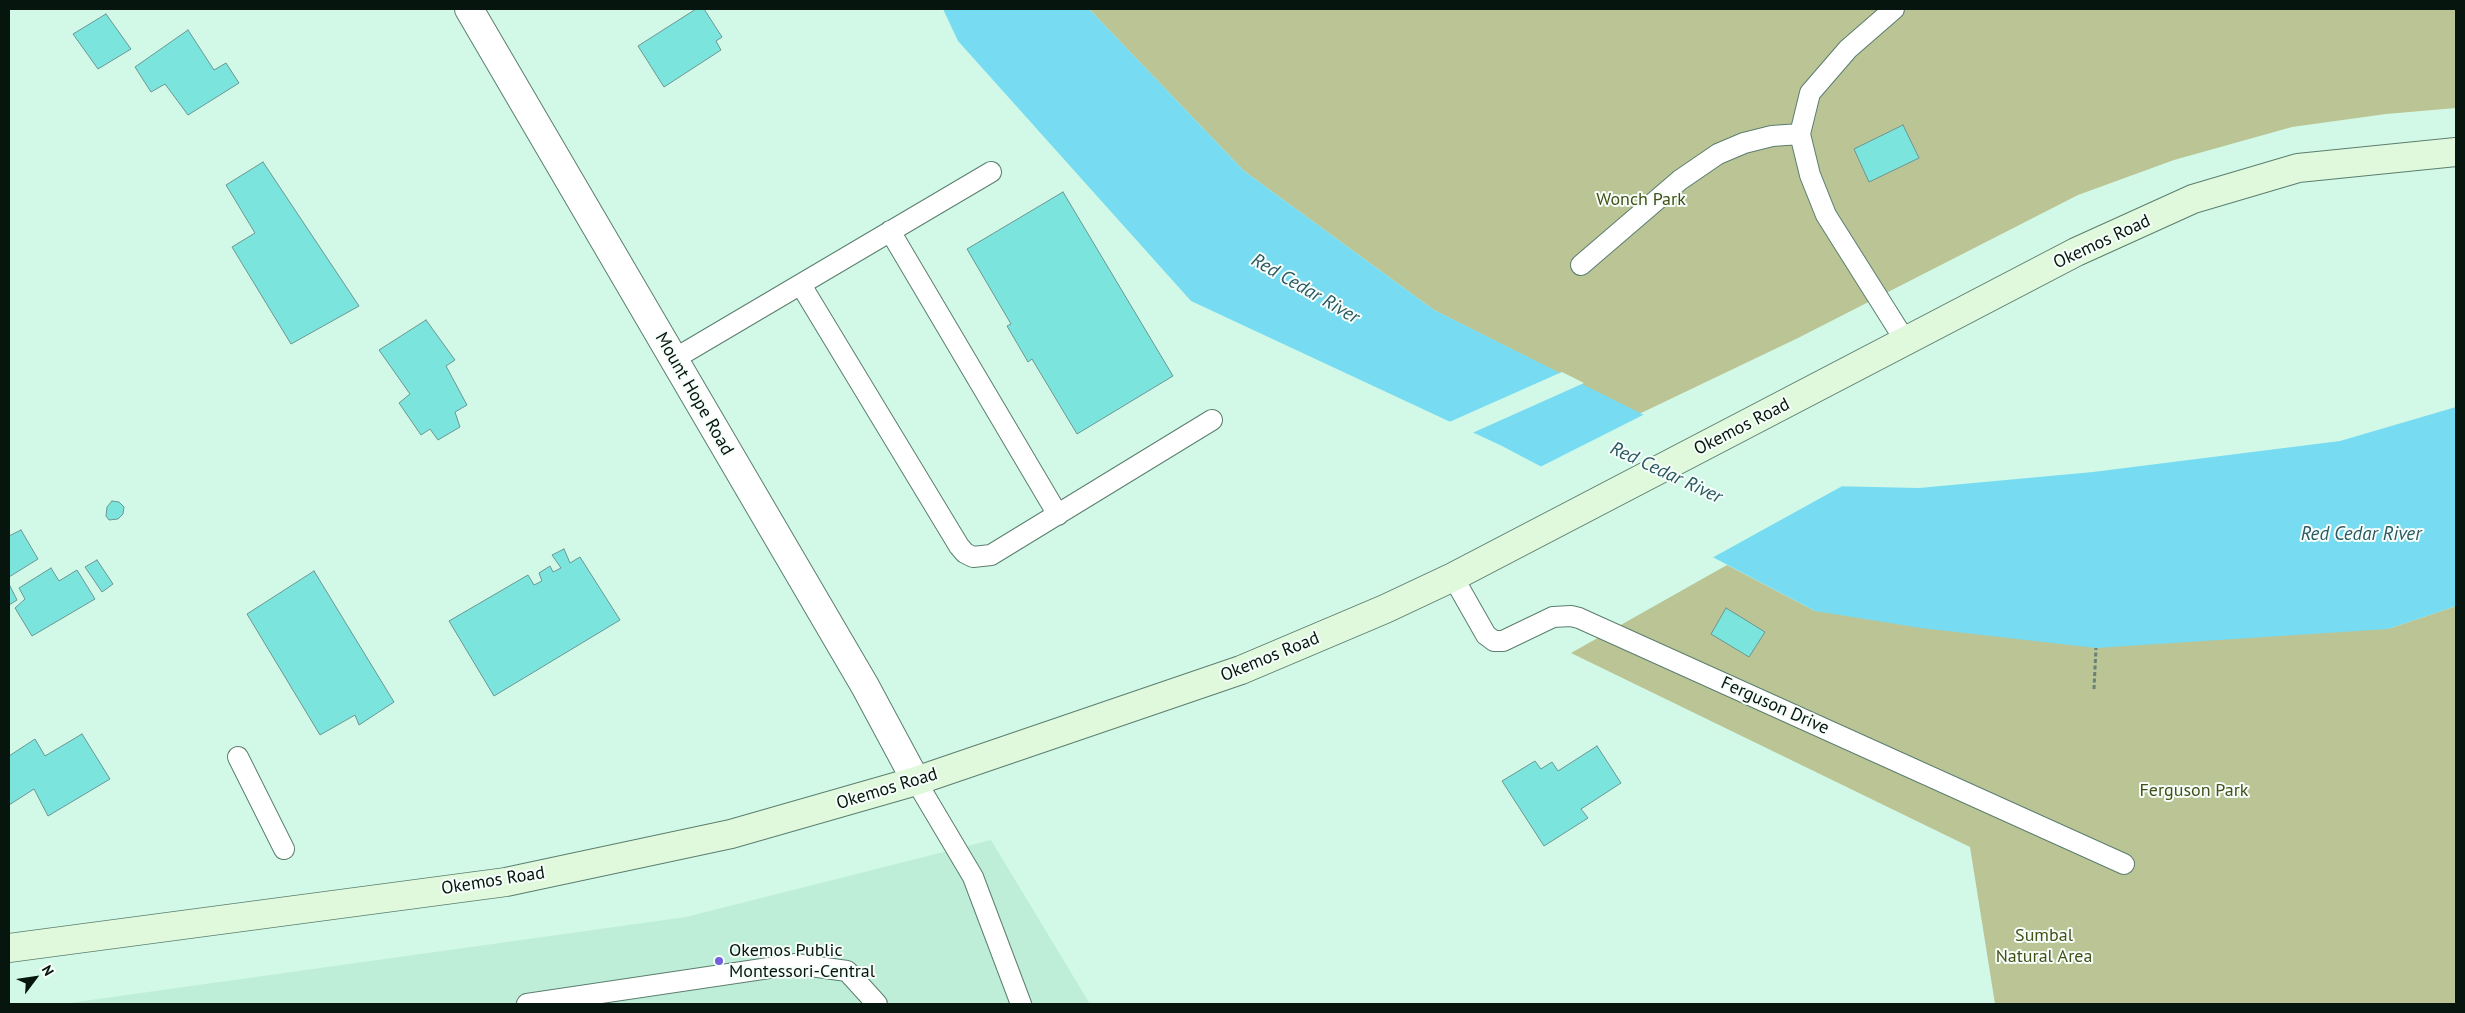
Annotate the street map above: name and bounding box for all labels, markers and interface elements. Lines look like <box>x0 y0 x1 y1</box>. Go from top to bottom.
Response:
park label: Wonch Park <box>1596 189 1686 211</box>
street label: Okemos Road <box>2050 210 2154 274</box>
water label: Red Cedar River <box>1247 249 1363 329</box>
street label: Mount Hope Road <box>650 329 738 459</box>
street label: Okemos Road <box>1690 394 1794 460</box>
water label: Red Cedar River <box>1606 437 1726 509</box>
water label: Red Cedar River <box>2301 524 2421 546</box>
street label: Okemos Road <box>1217 627 1323 687</box>
street label: Ferguson Drive <box>1718 673 1832 739</box>
street label: Okemos Road <box>834 763 940 815</box>
park label: Ferguson Park <box>2140 780 2248 802</box>
street label: Okemos Road <box>440 862 546 900</box>
park label: Sumbal Natural Area <box>1996 925 2092 968</box>
place label: Okemos Public Montessori-Central <box>729 940 875 982</box>
north arrow <box>10 953 60 1003</box>
marker: Okemos Public Montessori-Central <box>713 955 725 967</box>
text: N <box>38 962 58 979</box>

